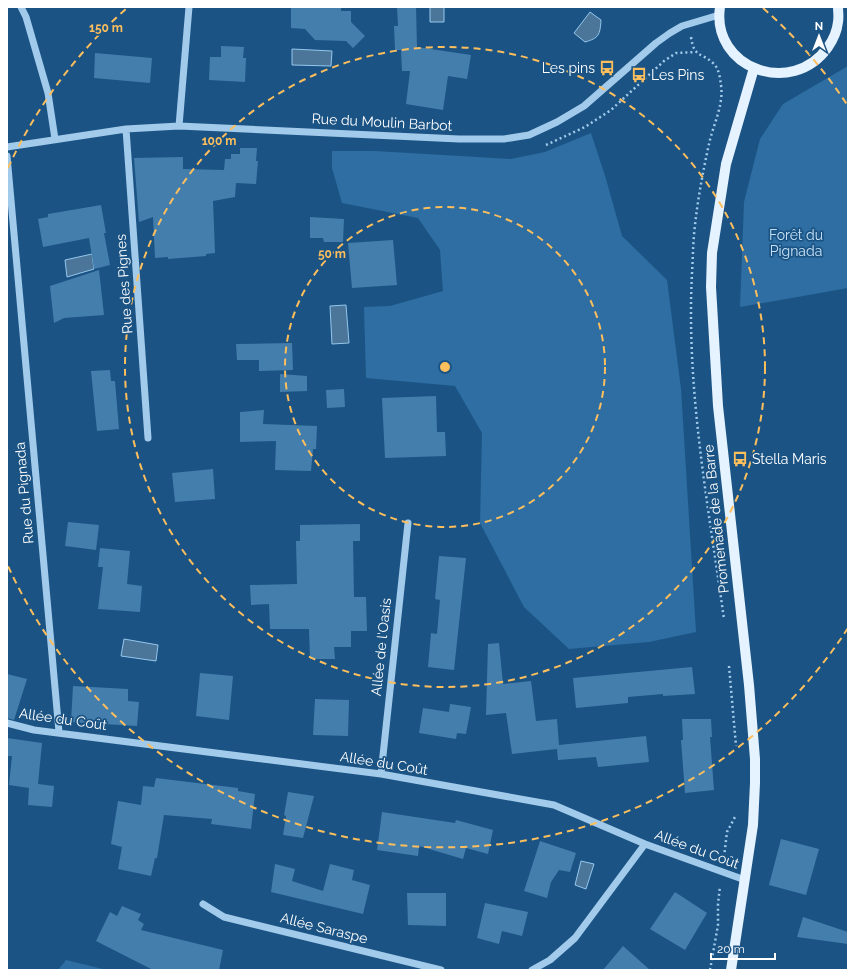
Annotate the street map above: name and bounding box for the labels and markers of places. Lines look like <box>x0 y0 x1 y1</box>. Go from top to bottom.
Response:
bus stop icon: Les pins <box>598 59 616 77</box>
place label: Les pins <box>542 60 595 76</box>
bus stop icon: Les Pins <box>630 66 648 84</box>
place label: Les Pins <box>651 67 704 83</box>
centre of rings <box>438 360 452 374</box>
bus stop icon: Stella Maris <box>731 450 749 468</box>
place label: Stella Maris <box>752 451 827 467</box>

